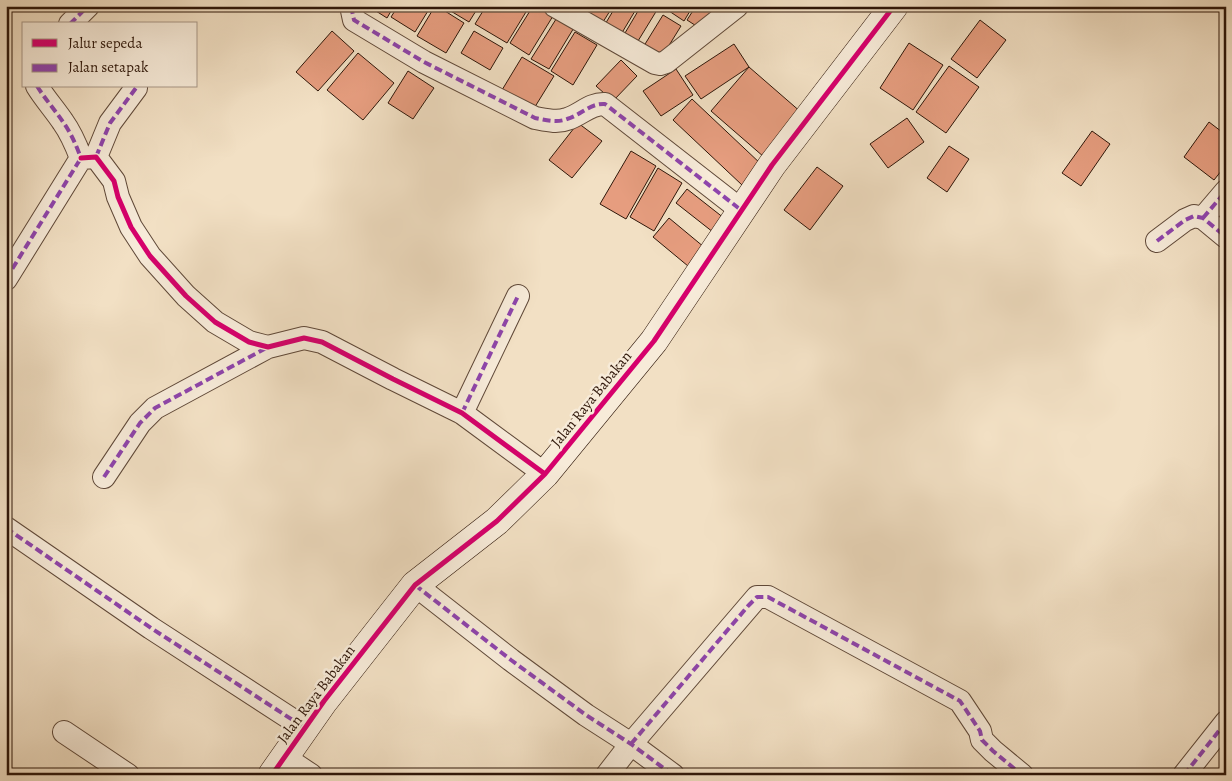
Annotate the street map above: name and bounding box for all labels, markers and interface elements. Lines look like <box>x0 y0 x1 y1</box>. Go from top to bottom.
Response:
legend <box>22 22 198 88</box>
text: Jalur sepeda <box>68 33 142 53</box>
text: Jalan setapak <box>68 57 149 77</box>
street label: Jalan Raya Babakan <box>546 347 636 451</box>
street label: Jalan Raya Babakan <box>272 641 360 747</box>

